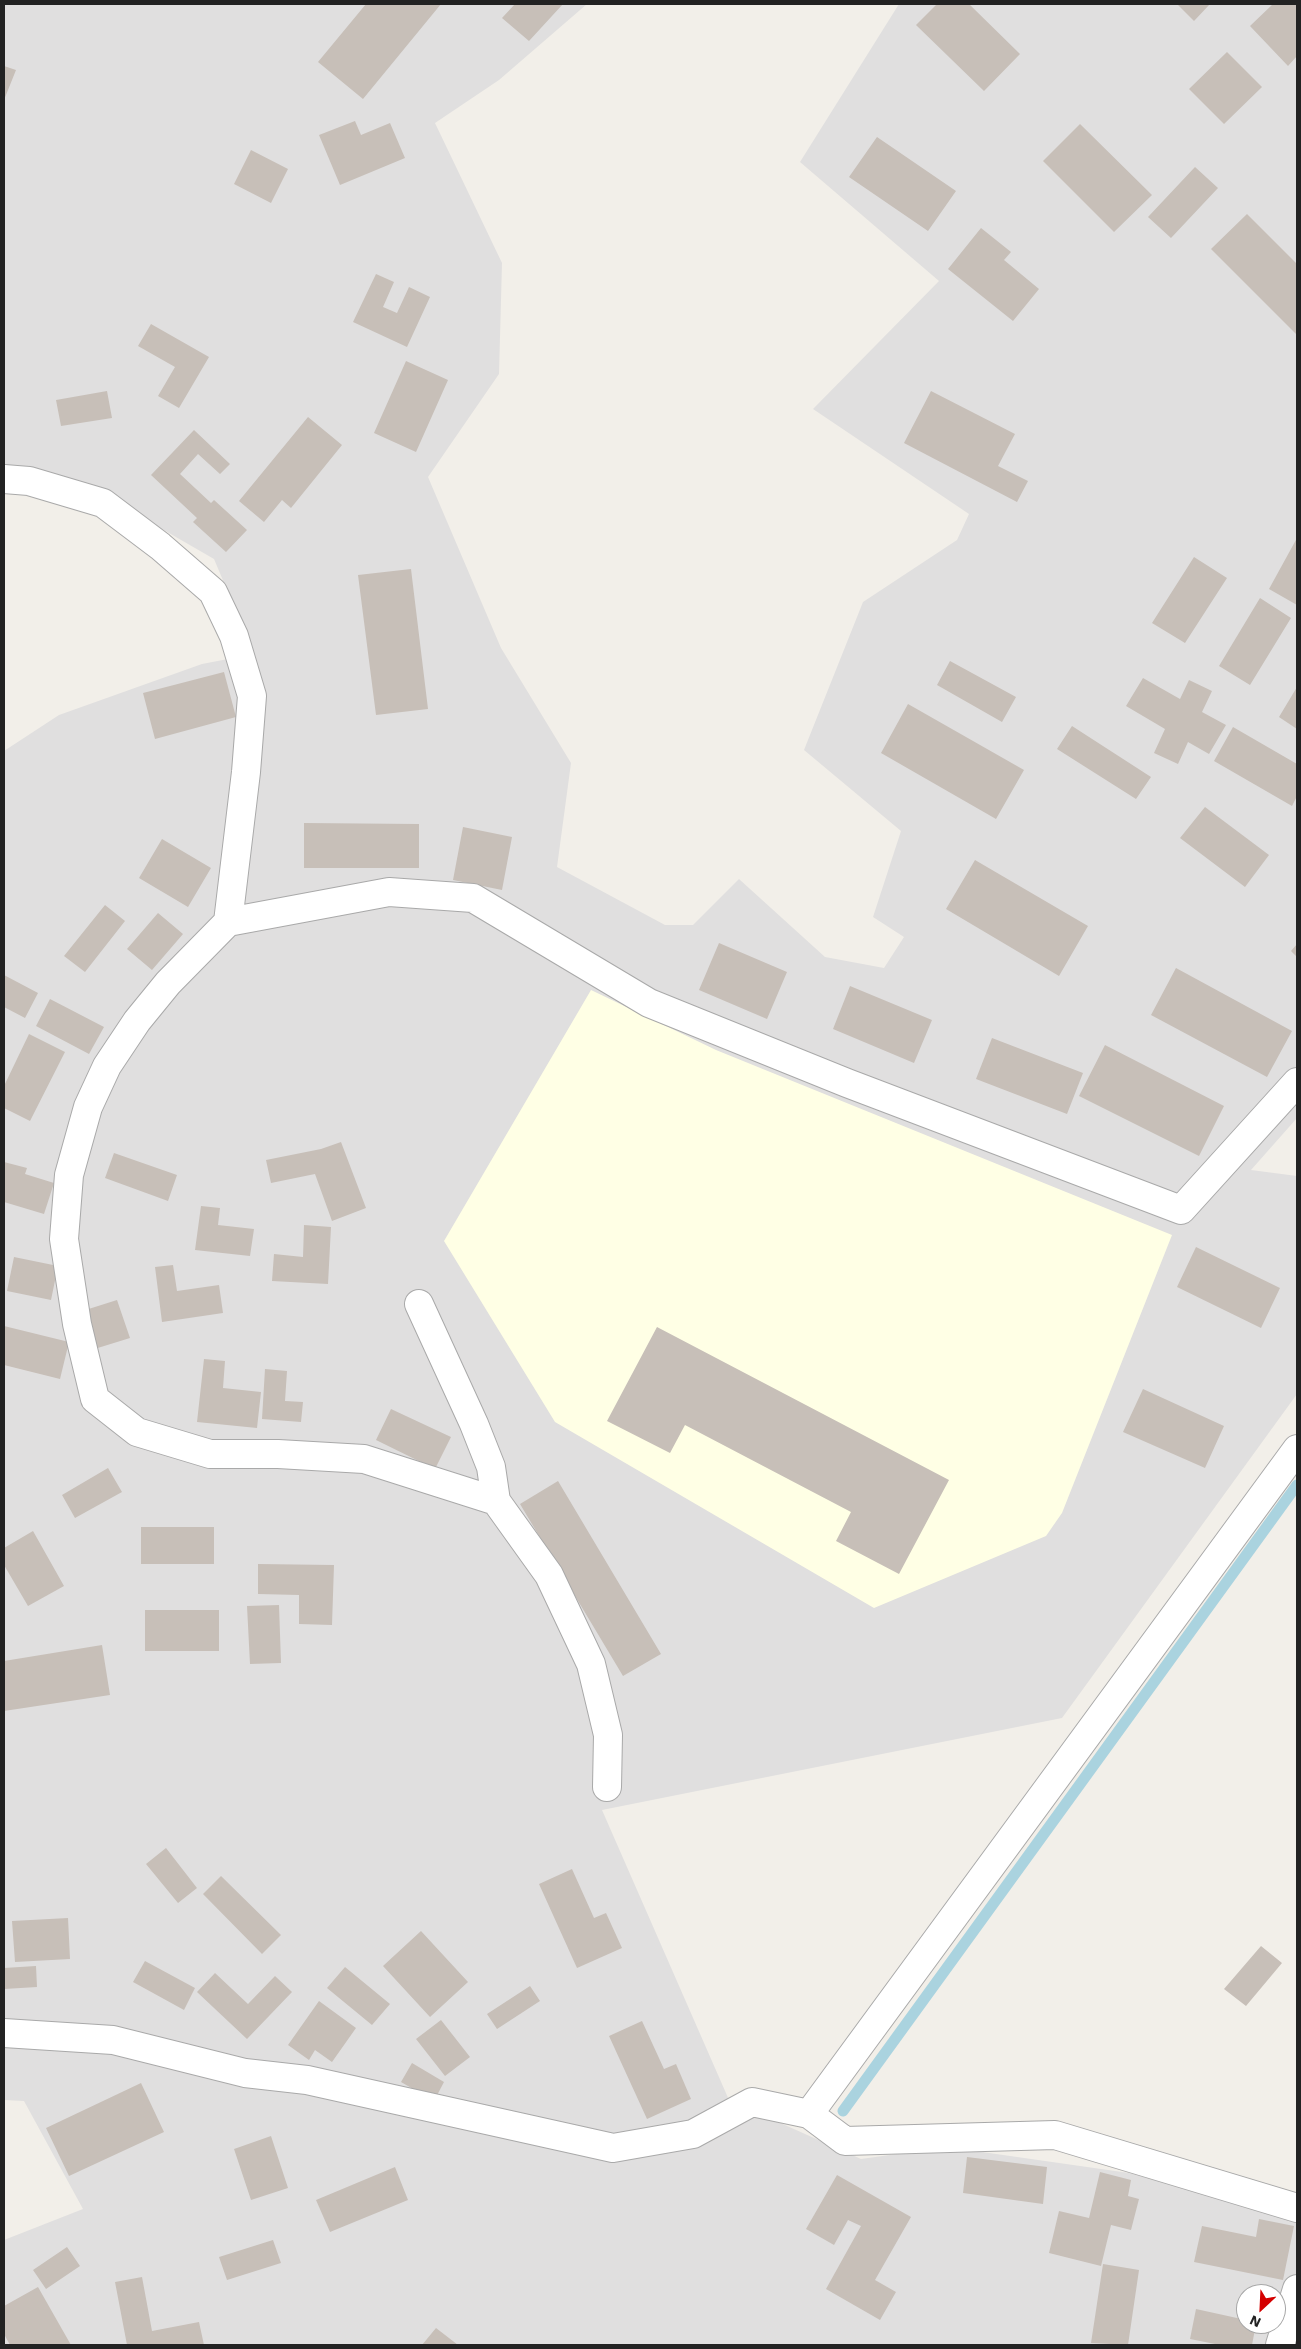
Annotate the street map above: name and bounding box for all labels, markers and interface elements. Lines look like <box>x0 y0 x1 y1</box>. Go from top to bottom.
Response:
north arrow <box>1236 2284 1286 2334</box>
text: N <box>1247 2312 1263 2331</box>

